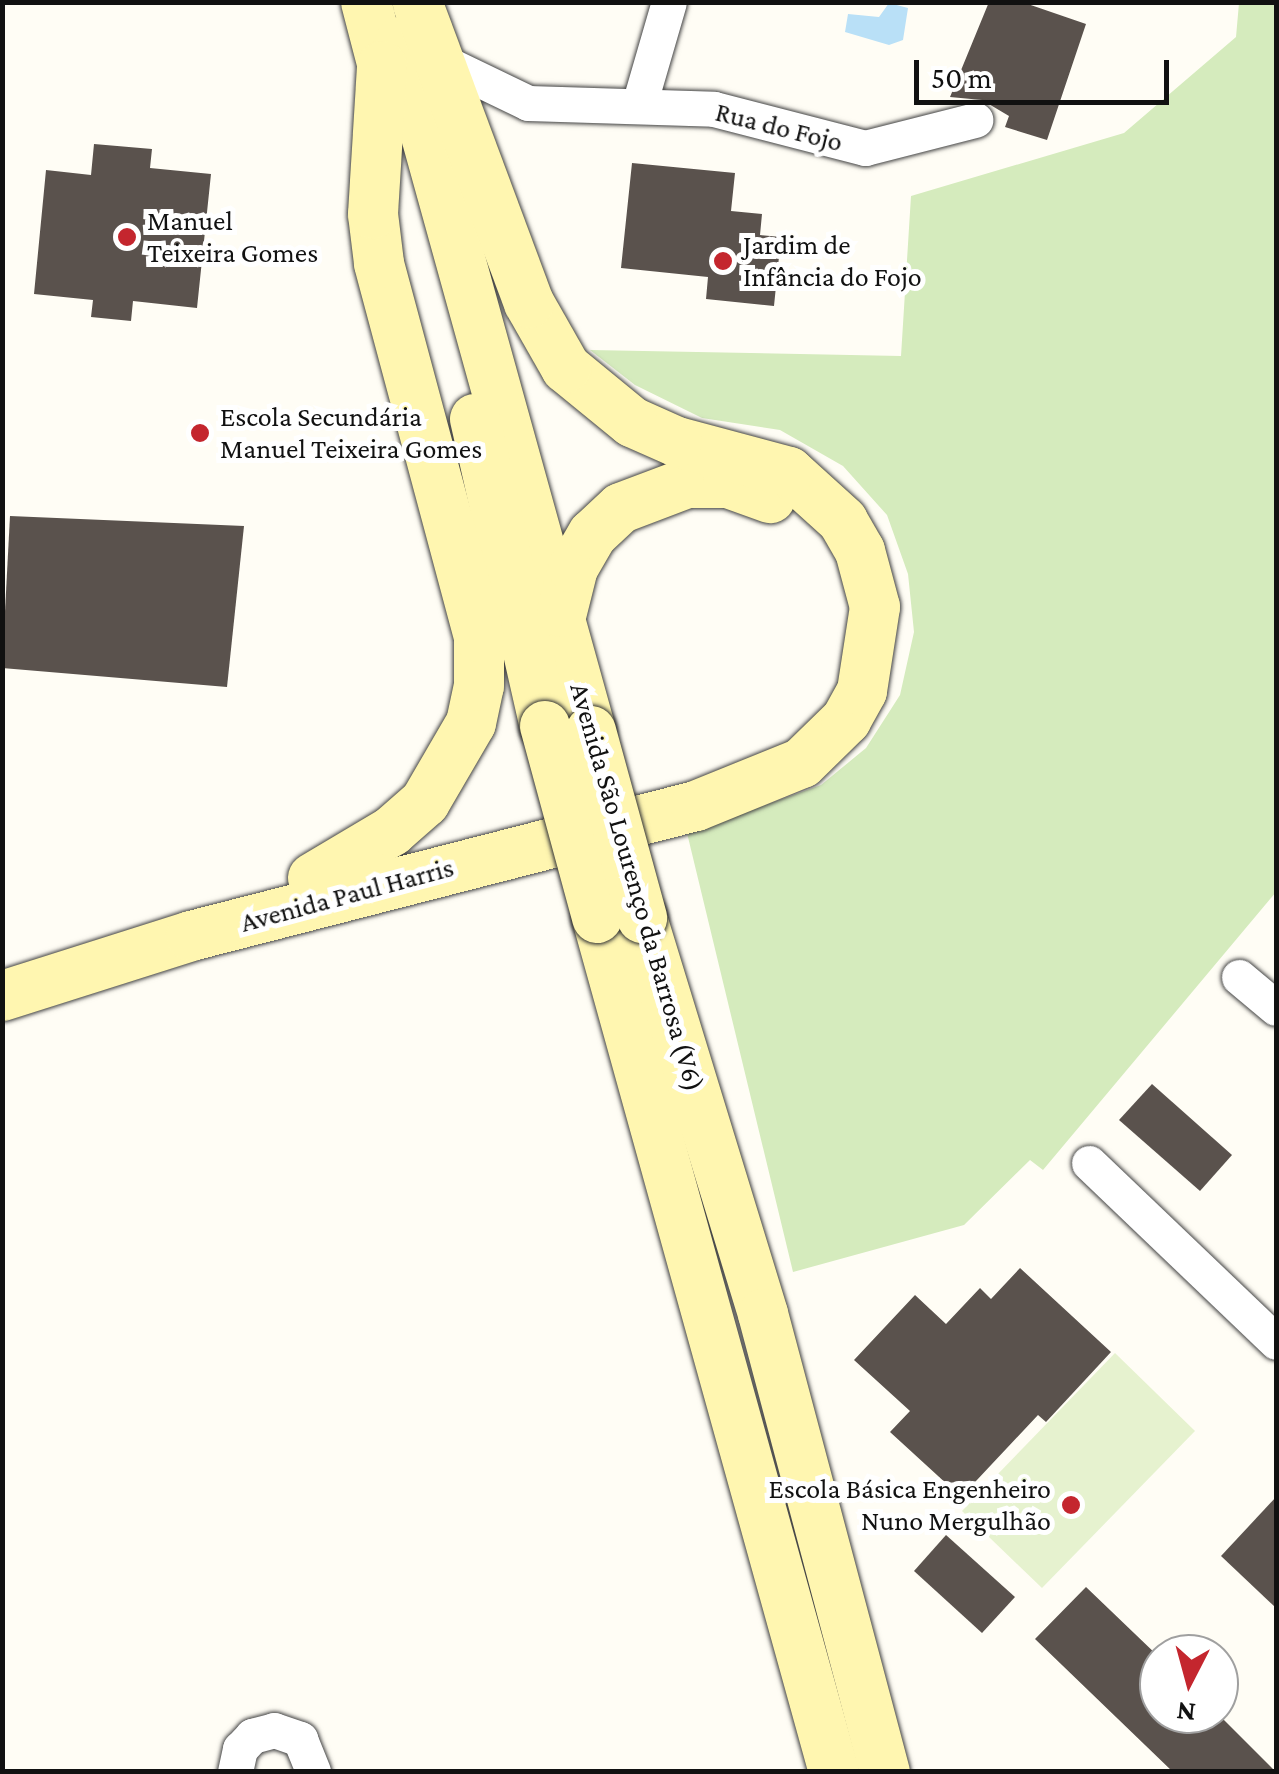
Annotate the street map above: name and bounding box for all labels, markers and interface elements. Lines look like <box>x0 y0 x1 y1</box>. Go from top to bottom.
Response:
scale bar <box>919 40 1174 102</box>
text: 50 m <box>931 61 992 94</box>
street label: Rua do Fojo <box>712 95 846 159</box>
place label: Manuel Teixeira Gomes <box>147 204 318 270</box>
marker: Manuel Teixeira Gomes <box>116 226 138 248</box>
place label: Jardim de Infância do Fojo <box>743 228 922 294</box>
marker: Jardim de Infância do Fojo <box>712 250 734 272</box>
place label: Escola Secundária Manuel Teixeira Gomes <box>220 400 482 466</box>
marker: Escola Secundária Manuel Teixeira Gomes <box>189 422 211 444</box>
street label: Avenida São Lourenço da Barrosa (V6) <box>563 679 711 1095</box>
street label: Avenida Paul Harris <box>237 850 457 940</box>
place label: Escola Básica Engenheiro Nuno Mergulhão <box>769 1472 1051 1538</box>
marker: Escola Básica Engenheiro Nuno Mergulhão <box>1060 1494 1082 1516</box>
north arrow <box>1139 1634 1239 1734</box>
text: N <box>1175 1696 1197 1729</box>

